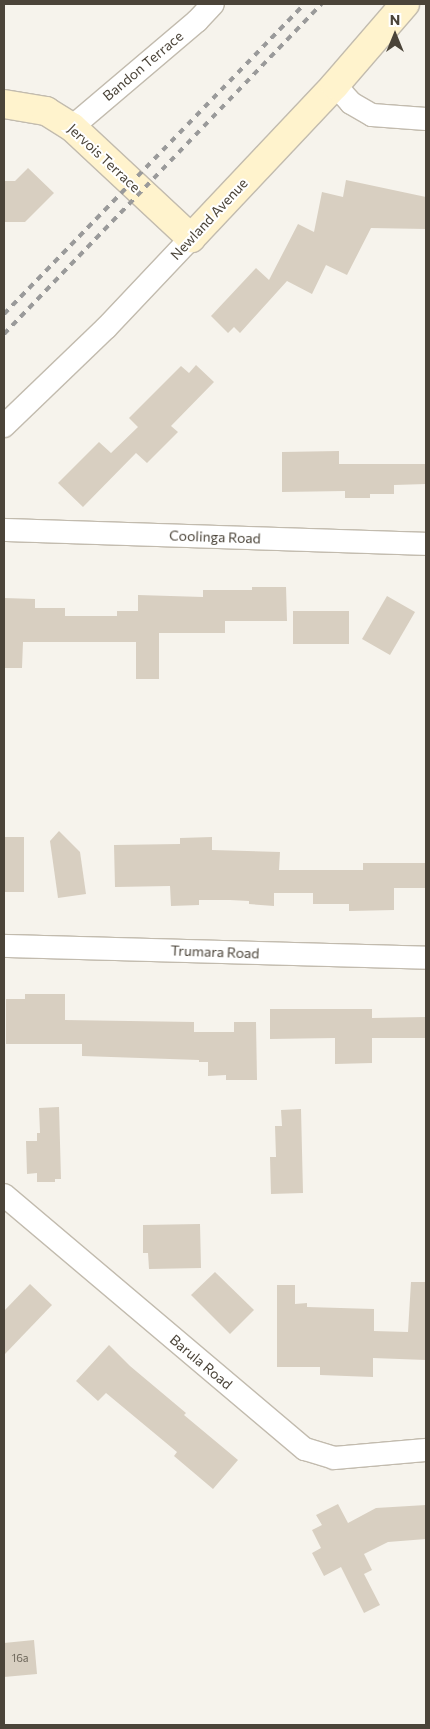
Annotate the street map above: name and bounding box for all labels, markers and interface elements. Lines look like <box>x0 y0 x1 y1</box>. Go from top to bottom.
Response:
north arrow <box>370 10 420 60</box>
text: N <box>390 11 400 28</box>
street label: Bandon Terrace <box>99 28 187 104</box>
street label: Jervois Terrace <box>64 120 144 196</box>
street label: Newland Avenue <box>167 175 251 263</box>
street label: Coolinga Road <box>169 527 261 547</box>
street label: Trumara Road <box>170 942 260 962</box>
street label: Barula Road <box>166 1331 236 1393</box>
house number: 16a <box>11 1651 29 1665</box>

